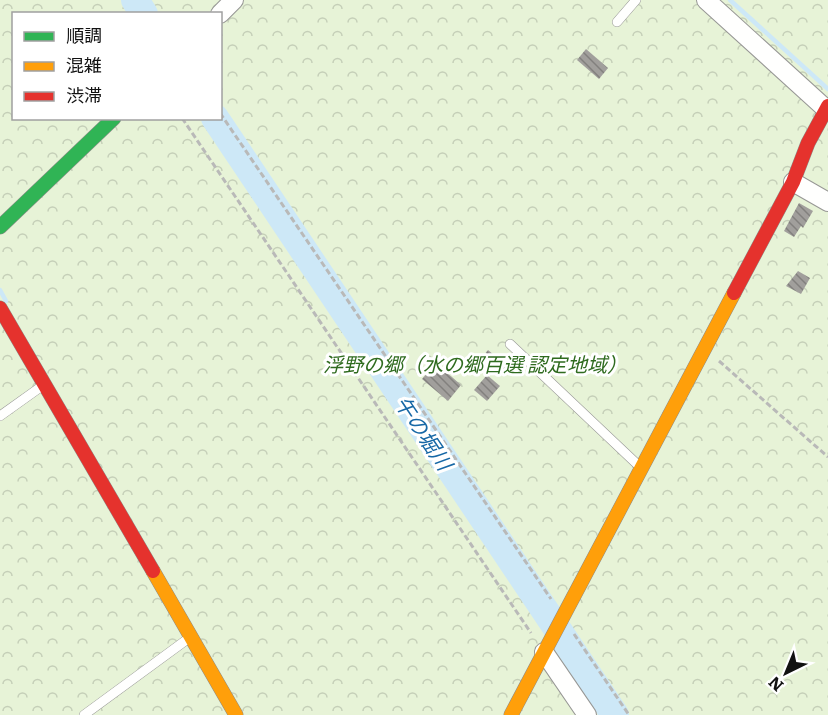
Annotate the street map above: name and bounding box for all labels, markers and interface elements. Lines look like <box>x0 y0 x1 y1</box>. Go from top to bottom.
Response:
legend <box>12 12 222 120</box>
text: 順調 <box>66 21 102 48</box>
text: 混雑 <box>66 51 102 78</box>
text: 渋滞 <box>66 81 102 108</box>
park label: 浮野の郷（水の郷百選 認定地域） <box>323 348 627 378</box>
water label: 午の堀川 <box>389 389 462 477</box>
north arrow <box>756 643 816 703</box>
text: N <box>762 671 788 698</box>

